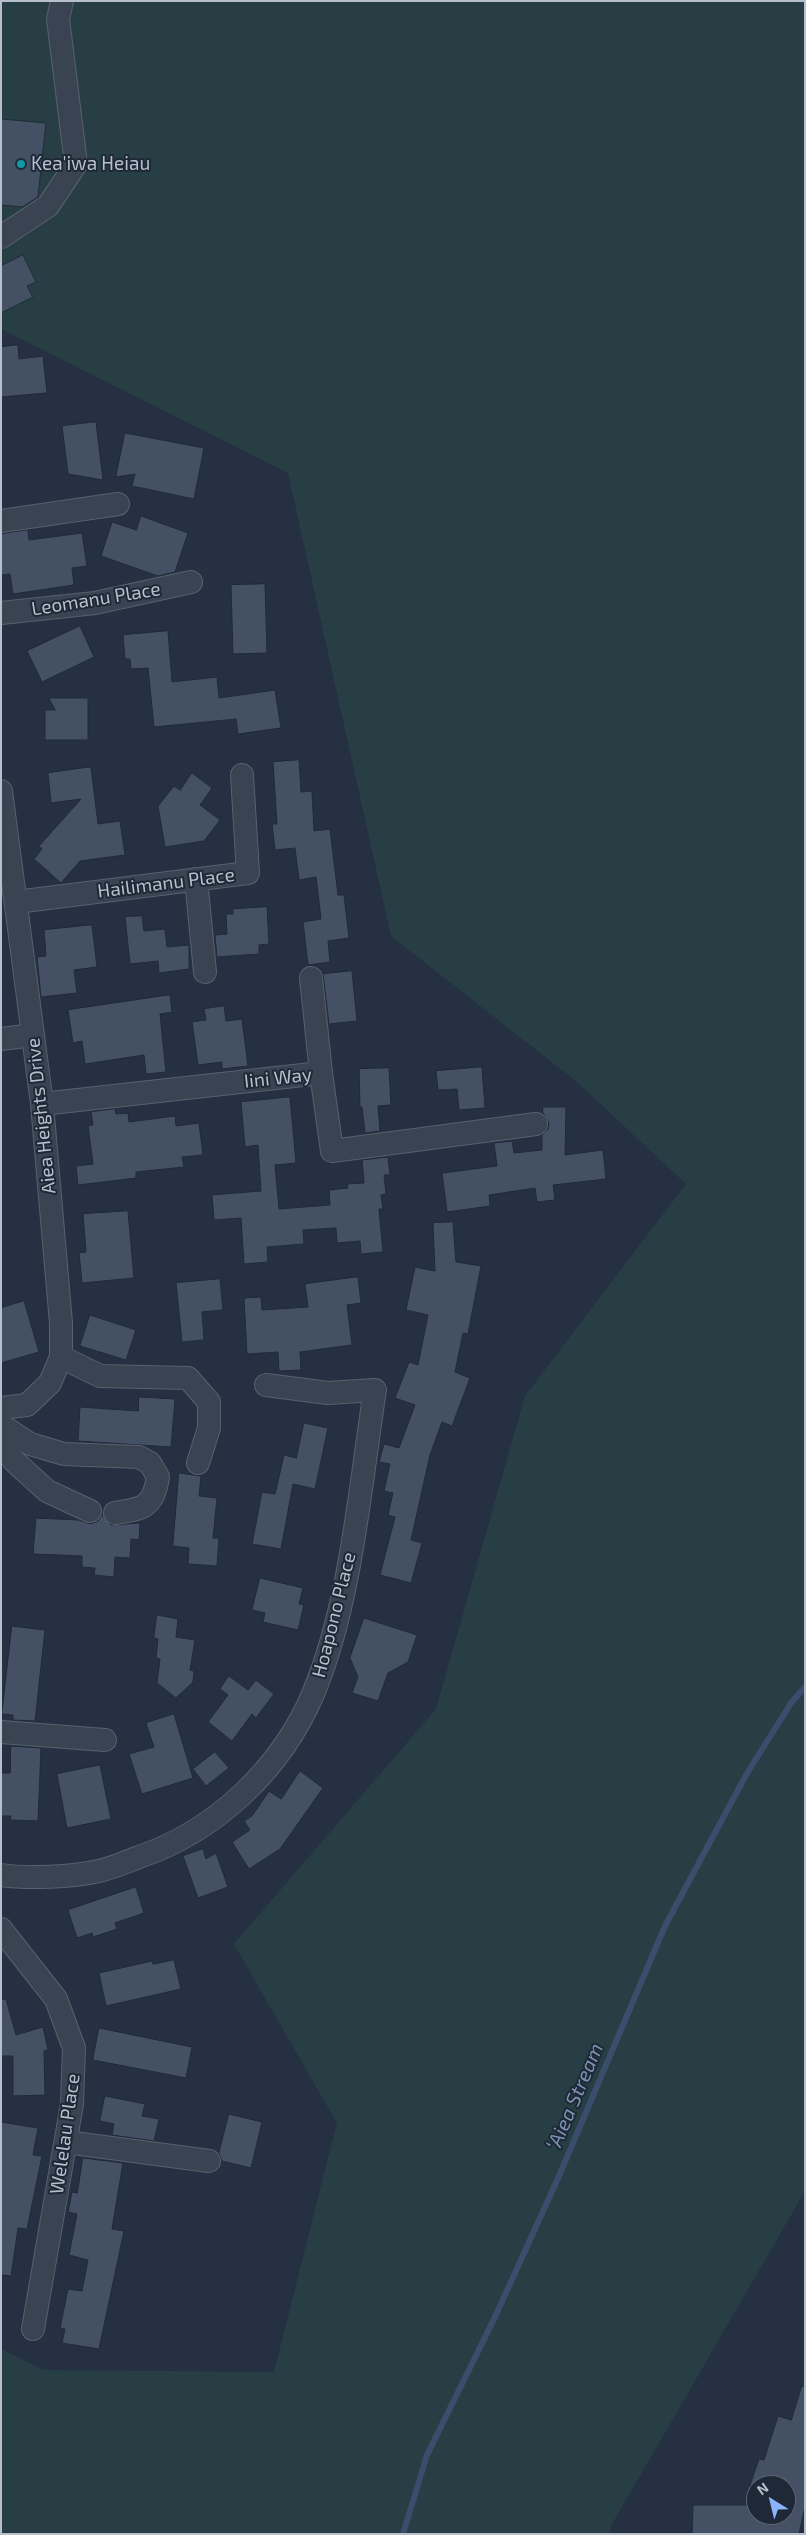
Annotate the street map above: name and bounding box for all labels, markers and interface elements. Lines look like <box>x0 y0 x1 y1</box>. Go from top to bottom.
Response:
place label: Kea'iwa Heiau <box>31 153 150 175</box>
marker: Kea'iwa Heiau <box>15 158 27 170</box>
street label: Leomanu Place <box>30 578 162 620</box>
street label: Hailimanu Place <box>96 863 236 903</box>
street label: Aiea Heights Drive <box>21 1037 61 1195</box>
street label: Iini Way <box>243 1063 313 1093</box>
street label: Hoapono Place <box>307 1550 361 1680</box>
water label: ʻAiea Stream <box>542 2040 608 2154</box>
street label: Welelau Place <box>45 2072 85 2196</box>
north arrow <box>746 2475 796 2525</box>
text: N <box>753 2478 772 2498</box>

